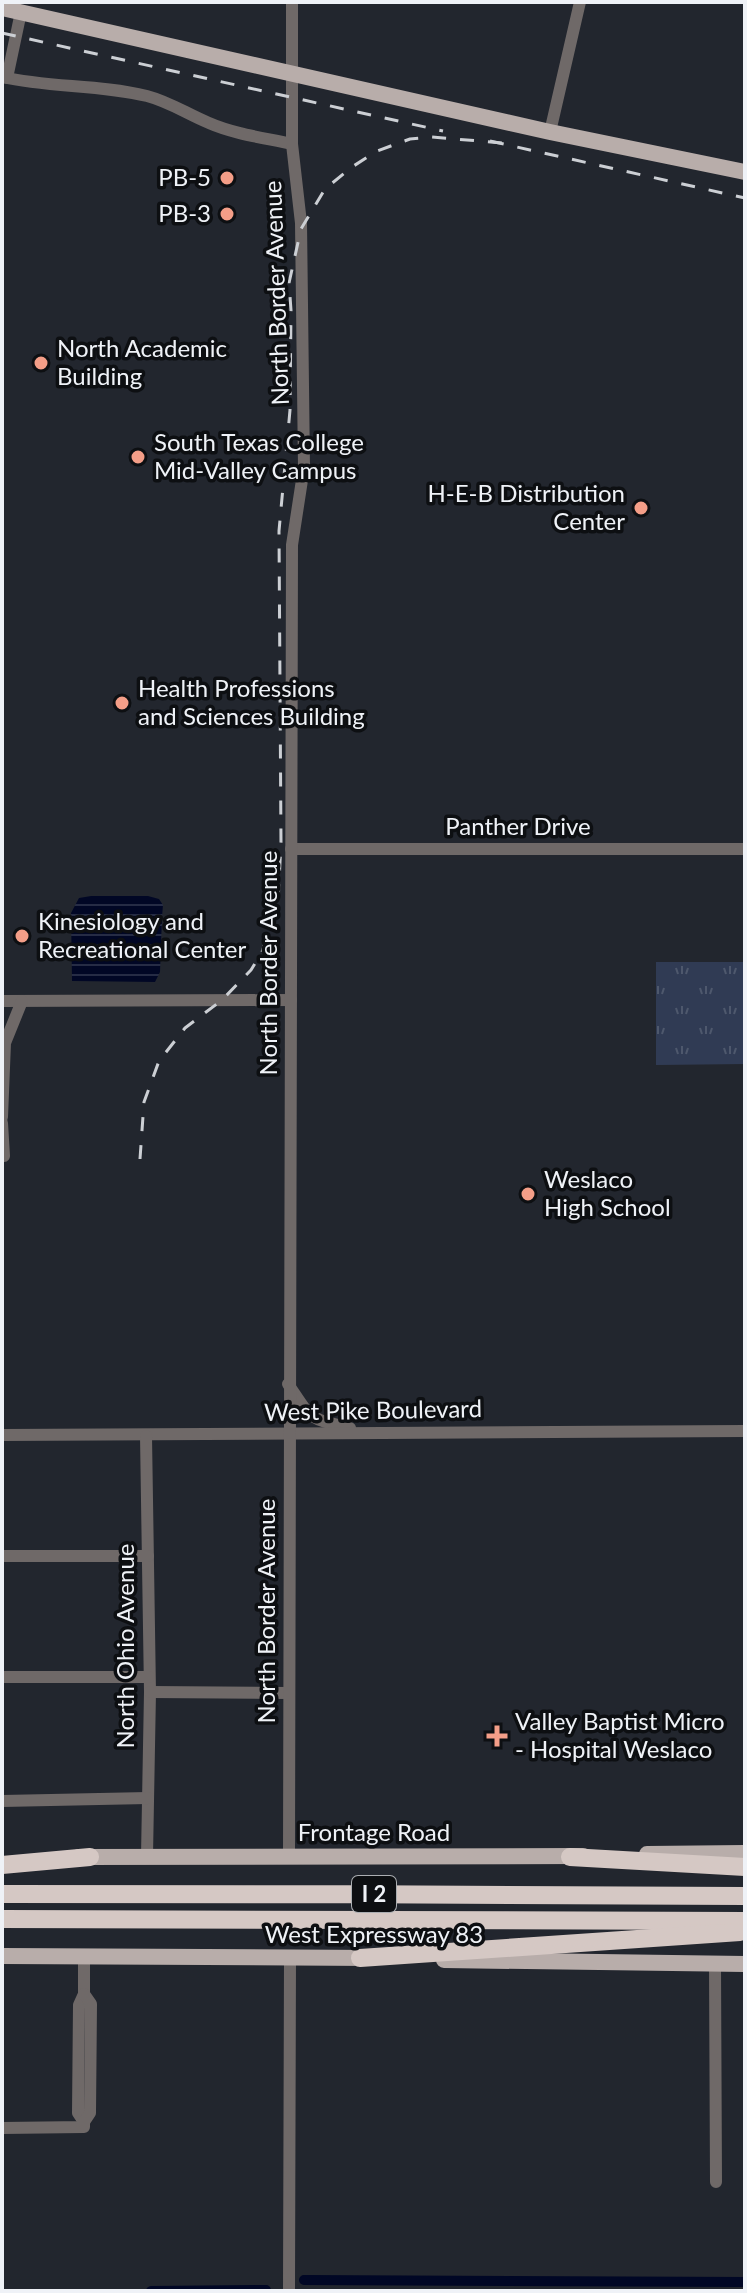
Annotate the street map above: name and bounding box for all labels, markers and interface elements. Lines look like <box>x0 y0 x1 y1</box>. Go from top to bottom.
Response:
place label: PB-5 <box>158 162 211 191</box>
marker: PB-5 <box>218 169 236 187</box>
street label: North Border Avenue <box>257 180 294 406</box>
place label: PB-3 <box>158 198 211 227</box>
marker: PB-3 <box>218 205 236 223</box>
place label: North Academic Building <box>57 333 227 390</box>
marker: North Academic Building <box>32 354 50 372</box>
place label: South Texas College Mid-Valley Campus <box>154 427 364 484</box>
marker: South Texas College Mid-Valley Campus <box>129 448 147 466</box>
place label: H-E-B Distribution Center <box>427 478 625 535</box>
marker: H-E-B Distribution Center <box>632 499 650 517</box>
place label: Health Professions and Sciences Building <box>138 673 365 730</box>
marker: Health Professions and Sciences Building <box>113 694 131 712</box>
street label: Panther Drive <box>445 811 591 840</box>
street label: North Border Avenue <box>253 851 282 1075</box>
place label: Kinesiology and Recreational Center <box>38 906 247 963</box>
marker: Kinesiology and Recreational Center <box>13 927 31 945</box>
place label: Weslaco High School <box>544 1164 671 1221</box>
marker: Weslaco High School <box>519 1185 537 1203</box>
street label: West Pike Boulevard <box>264 1393 482 1426</box>
street label: North Border Avenue <box>251 1499 280 1723</box>
street label: North Ohio Avenue <box>110 1544 139 1748</box>
place label: Valley Baptist Micro - Hospital Weslaco <box>515 1706 725 1763</box>
marker: Valley Baptist Micro - Hospital Weslaco <box>486 1725 508 1747</box>
street label: Frontage Road <box>298 1817 450 1846</box>
road number: I 2 <box>352 1876 396 1912</box>
street label: West Expressway 83 <box>265 1919 483 1948</box>

